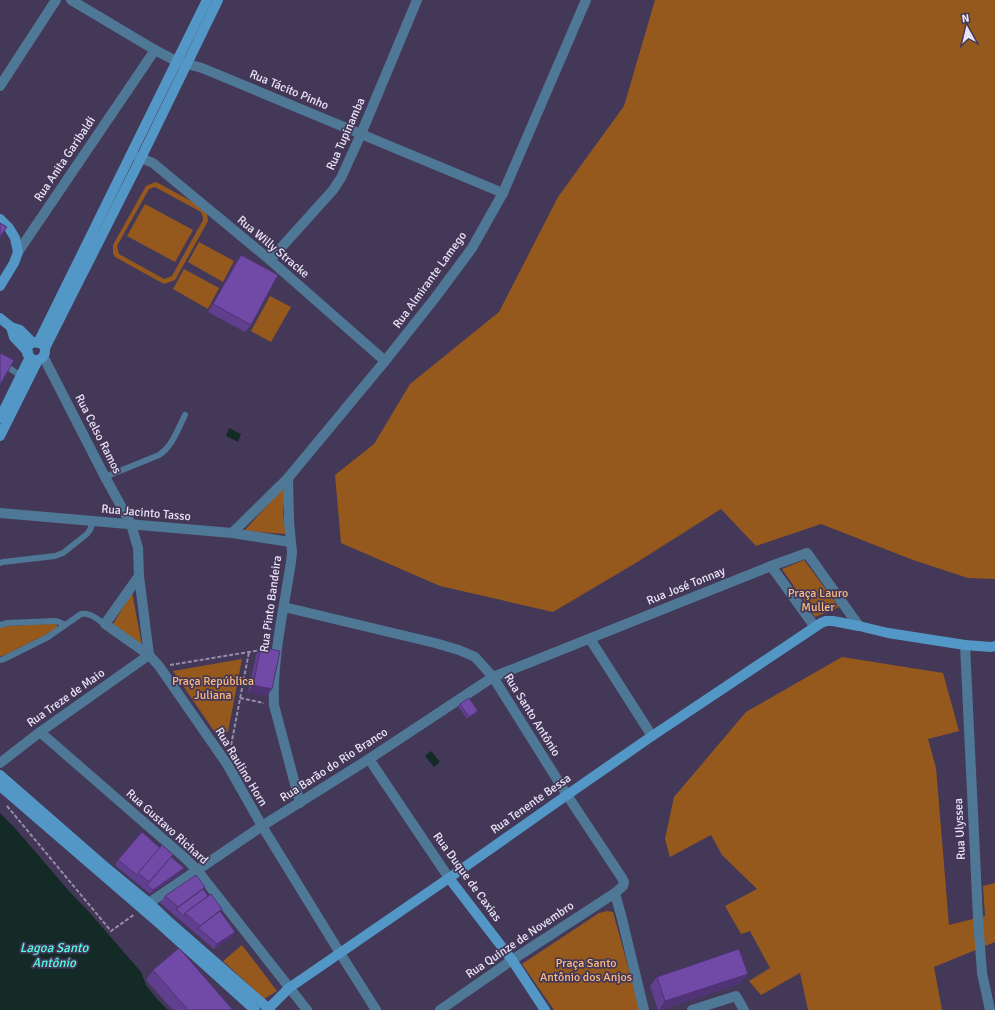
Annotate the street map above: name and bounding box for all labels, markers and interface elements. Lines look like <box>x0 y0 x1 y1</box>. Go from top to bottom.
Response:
north arrow <box>947 8 987 48</box>
text: N <box>961 12 970 26</box>
street label: Rua Tácito Pinho <box>247 67 331 113</box>
street label: Rua Tupinamba <box>323 95 369 173</box>
street label: Rua Anita Garibaldi <box>31 114 99 204</box>
street label: Rua Willy Stracke <box>234 213 312 281</box>
street label: Rua Almirante Lamego <box>390 229 470 331</box>
street label: Rua Celso Ramos <box>71 392 125 476</box>
street label: Rua Jacinto Tasso <box>101 502 191 524</box>
street label: Rua Pinto Bandeira <box>257 555 285 653</box>
street label: Rua José Tonnay <box>644 563 728 609</box>
park label: Praça Lauro Muller <box>788 586 848 615</box>
street label: Rua Treze de Maio <box>24 666 108 730</box>
street label: Rua Santo Antônio <box>501 671 563 759</box>
park label: Praça República Juliana <box>172 674 254 703</box>
street label: Rua Raulino Horn <box>212 725 270 809</box>
street label: Rua Barão do Rio Branco <box>277 725 391 805</box>
street label: Rua Tenente Bessa <box>488 771 574 837</box>
street label: Rua Gustavo Richard <box>123 786 211 868</box>
street label: Rua Ulyssea <box>951 798 969 860</box>
street label: Rua Duque de Caxias <box>430 830 504 924</box>
street label: Rua Quinze de Novembro <box>463 898 577 982</box>
water label: Lagoa Santo Antônio <box>20 940 89 971</box>
park label: Praça Santo Antônio dos Anjos <box>540 956 632 985</box>

